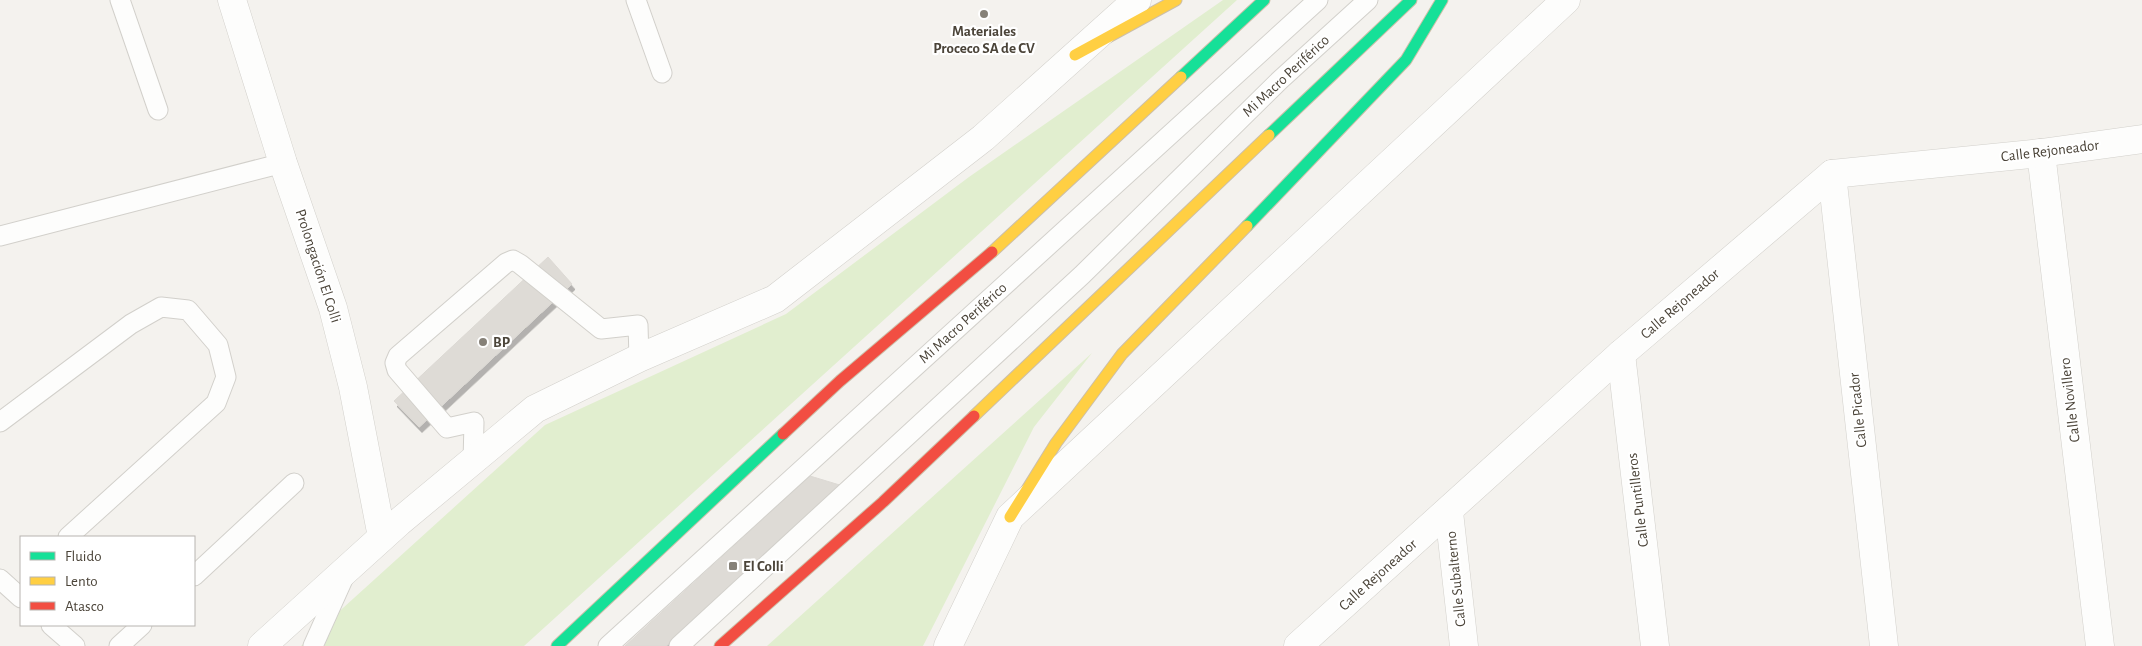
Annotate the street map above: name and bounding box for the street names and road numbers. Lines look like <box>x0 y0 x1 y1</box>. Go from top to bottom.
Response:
street label: Mi Macro Periférico <box>1240 32 1332 120</box>
street label: Calle Rejoneador <box>2000 138 2100 164</box>
street label: Prolongación El Colli <box>293 207 343 325</box>
street label: Calle Rejoneador <box>1638 266 1722 342</box>
street label: Mi Macro Periférico <box>916 280 1010 366</box>
street label: Calle Novillero <box>2057 357 2083 443</box>
street label: Calle Picador <box>1847 372 1869 448</box>
street label: Calle Puntilleros <box>1625 452 1651 548</box>
street label: Calle Subalterno <box>1444 530 1468 628</box>
street label: Calle Rejoneador <box>1336 536 1420 614</box>

